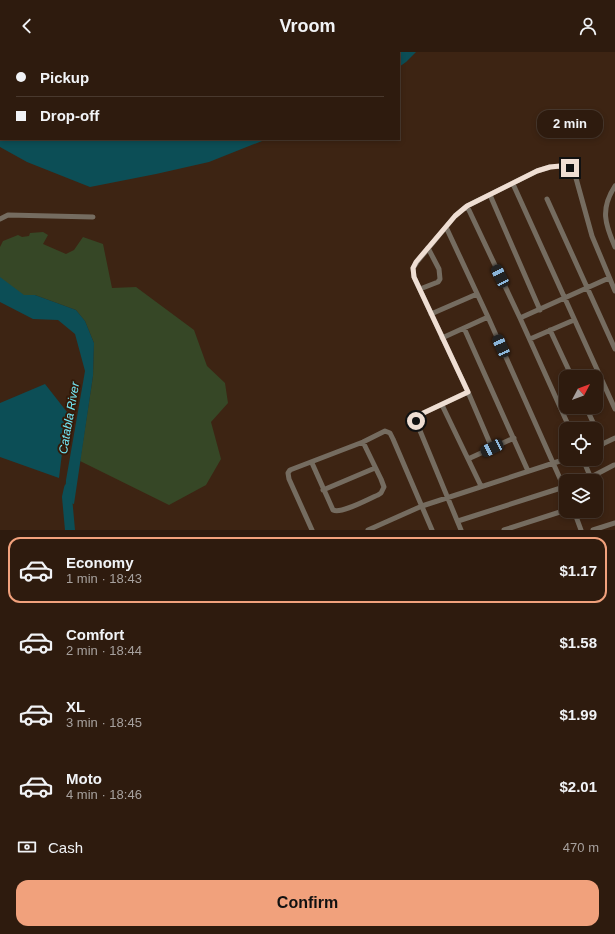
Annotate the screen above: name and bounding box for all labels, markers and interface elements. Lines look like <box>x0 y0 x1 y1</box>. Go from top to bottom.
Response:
icon: back <box>16 15 38 37</box>
icon: person <box>577 15 599 37</box>
text: Vroom <box>279 16 336 36</box>
text: Pickup <box>40 69 89 86</box>
text: Drop-off <box>40 107 99 124</box>
callout: 2 min <box>537 110 603 138</box>
text: 2 min <box>553 116 587 131</box>
route end <box>561 159 579 177</box>
car <box>489 263 511 289</box>
car <box>491 333 511 359</box>
north arrow <box>559 370 603 414</box>
map controls <box>559 370 603 518</box>
water label: Catabla River <box>56 380 82 455</box>
route start <box>407 412 425 430</box>
button: locate <box>559 422 603 466</box>
car <box>479 437 505 459</box>
button: layers <box>559 474 603 518</box>
icon: car <box>18 552 54 588</box>
text: Economy <box>66 554 134 571</box>
text: $1.17 <box>559 562 597 579</box>
text: 1 min · 18:43 <box>66 571 142 586</box>
icon: car <box>18 624 54 660</box>
text: Comfort <box>66 626 124 643</box>
text: $1.58 <box>559 634 597 651</box>
text: 2 min · 18:44 <box>66 643 142 658</box>
icon: car <box>18 696 54 732</box>
text: XL <box>66 698 85 715</box>
text: $1.99 <box>559 706 597 723</box>
text: 3 min · 18:45 <box>66 715 142 730</box>
icon: car <box>18 768 54 804</box>
text: Moto <box>66 770 102 787</box>
text: $2.01 <box>559 778 597 795</box>
text: 4 min · 18:46 <box>66 787 142 802</box>
icon: cash <box>16 836 38 858</box>
text: Cash <box>48 839 83 856</box>
text: 470 m <box>563 840 599 855</box>
button: Confirm <box>16 880 599 926</box>

